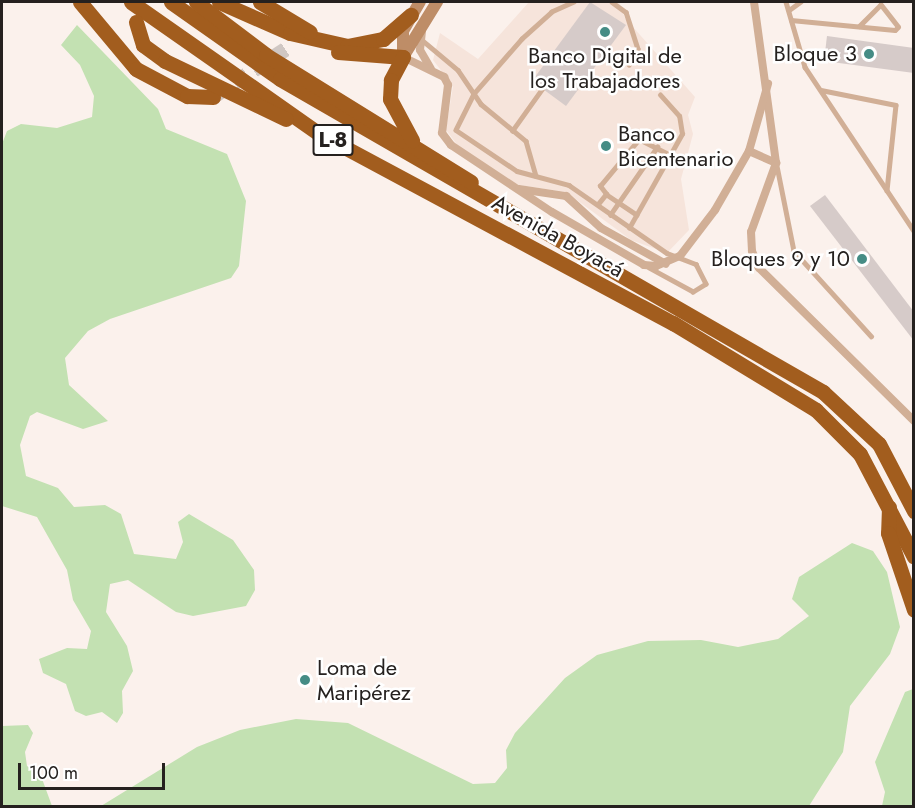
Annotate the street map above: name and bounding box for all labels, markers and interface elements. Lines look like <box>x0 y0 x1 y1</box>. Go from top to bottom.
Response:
marker: Banco Digital de los Trabajadores <box>598 25 612 39</box>
place label: Bloque 3 <box>774 41 857 67</box>
place label: Banco Digital de los Trabajadores <box>528 42 682 94</box>
marker: Bloque 3 <box>862 47 876 61</box>
place label: Banco Bicentenario <box>618 120 733 172</box>
road number: L-8 <box>312 122 354 158</box>
marker: Banco Bicentenario <box>599 139 613 153</box>
street label: Avenida Boyacá <box>488 189 628 283</box>
place label: Bloques 9 y 10 <box>711 246 850 272</box>
marker: Bloques 9 y 10 <box>855 252 869 266</box>
place label: Loma de Maripérez <box>317 654 411 706</box>
marker: Loma de Maripérez <box>298 673 312 687</box>
scale bar <box>21 751 168 789</box>
text: 100 m <box>29 760 78 786</box>

